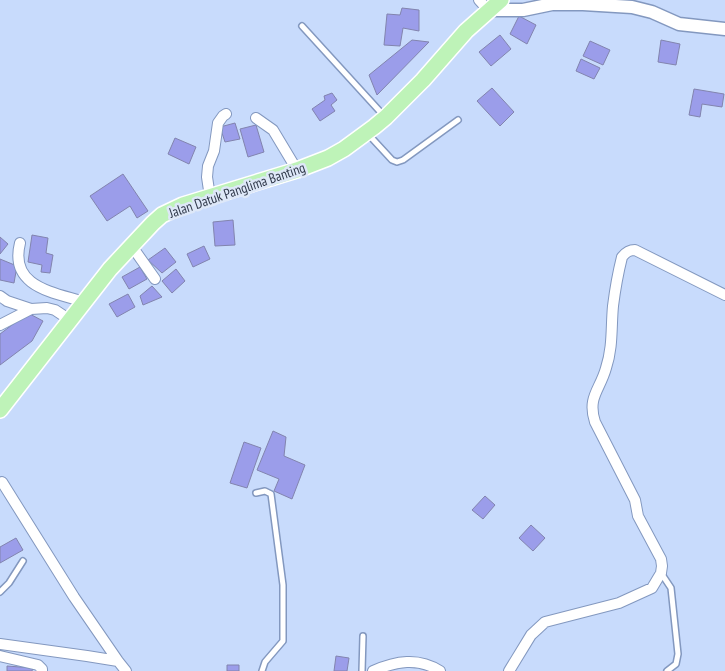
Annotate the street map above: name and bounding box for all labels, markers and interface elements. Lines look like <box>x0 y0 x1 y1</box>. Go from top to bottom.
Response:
street label: Jalan Datuk Panglima Banting <box>166 158 308 222</box>

